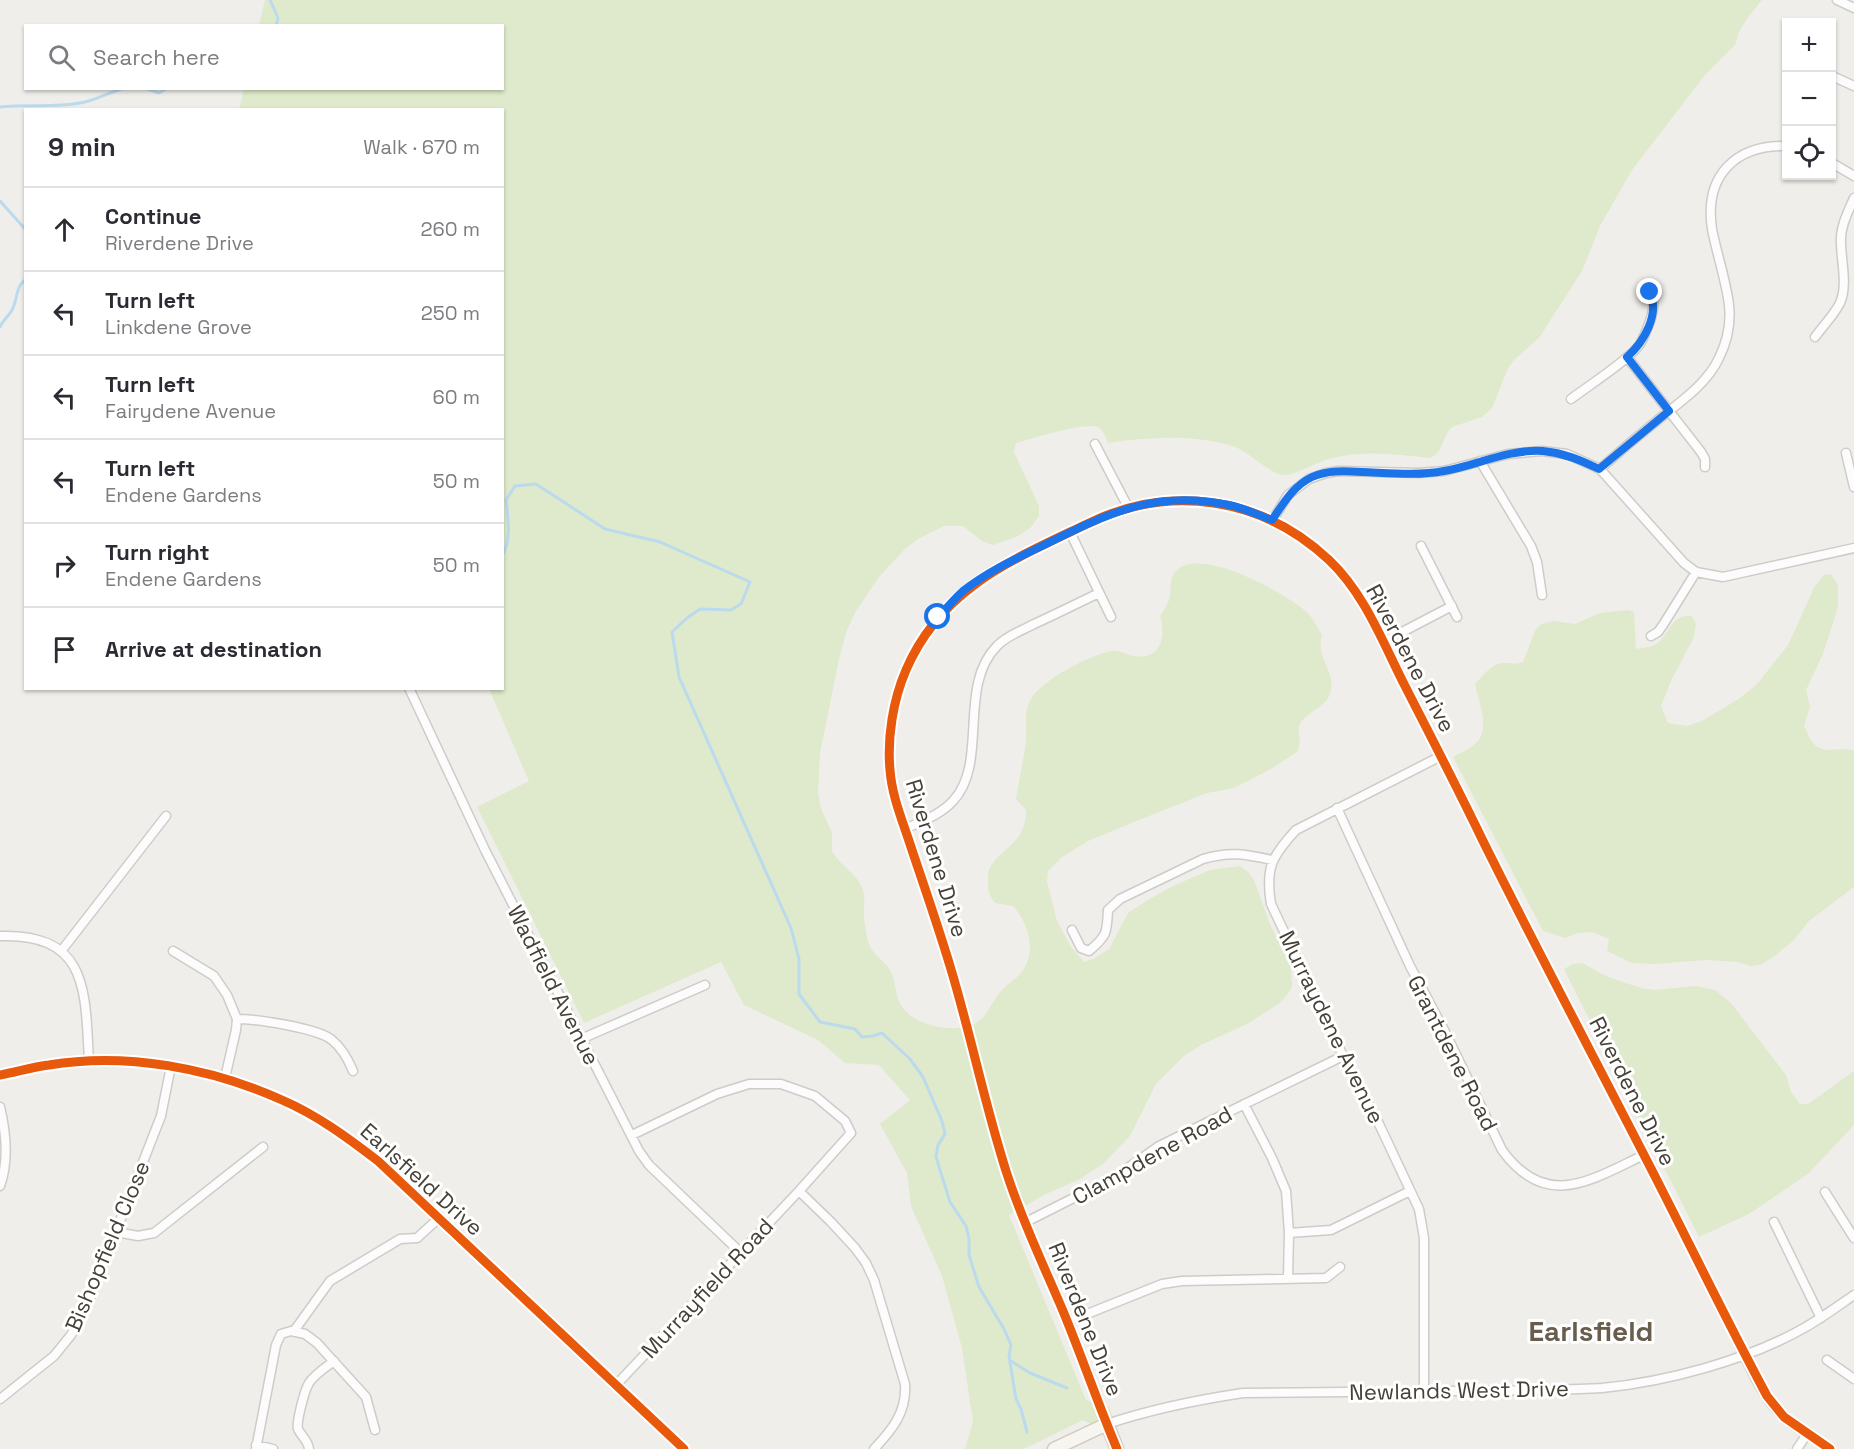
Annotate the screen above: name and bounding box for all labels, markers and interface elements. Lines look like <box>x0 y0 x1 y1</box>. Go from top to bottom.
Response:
map controls <box>1782 18 1836 180</box>
button: + <box>1782 18 1836 72</box>
search box <box>24 24 504 90</box>
icon: search <box>45 41 78 74</box>
text: Search here <box>93 43 220 71</box>
button: − <box>1782 72 1836 126</box>
button: locate <box>1782 126 1836 180</box>
text: 9 min <box>48 130 116 164</box>
text: Walk · 670 m <box>363 134 480 160</box>
text: Continue <box>105 202 201 230</box>
icon: ahead <box>48 213 81 246</box>
text: 260 m <box>421 216 480 242</box>
text: Riverdene Drive <box>105 230 254 256</box>
route end <box>1636 278 1662 304</box>
text: Turn left <box>105 286 195 314</box>
icon: left <box>48 297 81 330</box>
text: 250 m <box>421 300 480 326</box>
text: Linkdene Grove <box>105 314 252 340</box>
text: Turn left <box>105 370 195 398</box>
icon: left <box>48 381 81 414</box>
text: 60 m <box>433 384 480 410</box>
text: Fairydene Avenue <box>105 398 276 424</box>
text: Turn left <box>105 454 195 482</box>
icon: left <box>48 465 81 498</box>
text: 50 m <box>433 468 480 494</box>
text: Endene Gardens <box>105 482 262 508</box>
text: Turn right <box>105 538 210 566</box>
icon: right <box>48 549 81 582</box>
text: 50 m <box>433 552 480 578</box>
text: Endene Gardens <box>105 566 262 592</box>
street label: Riverdene Drive <box>1360 579 1462 737</box>
route start <box>924 603 950 629</box>
icon: arrive <box>48 633 81 666</box>
text: Arrive at destination <box>105 635 322 663</box>
street label: Riverdene Drive <box>900 776 974 940</box>
street label: Wadfield Avenue <box>502 900 606 1070</box>
street label: Murraydene Avenue <box>1273 926 1391 1128</box>
street label: Grantdene Road <box>1402 970 1504 1136</box>
street label: Riverdene Drive <box>1583 1012 1683 1170</box>
street label: Clampdene Road <box>1067 1099 1237 1211</box>
street label: Earlsfield Drive <box>355 1117 489 1241</box>
street label: Bishopfield Close <box>58 1156 156 1336</box>
street label: Murrayfield Road <box>635 1212 779 1364</box>
street label: Riverdene Drive <box>1042 1238 1130 1400</box>
district label: Earlsfield <box>1529 1313 1653 1349</box>
street label: Newlands West Drive <box>1349 1374 1569 1406</box>

